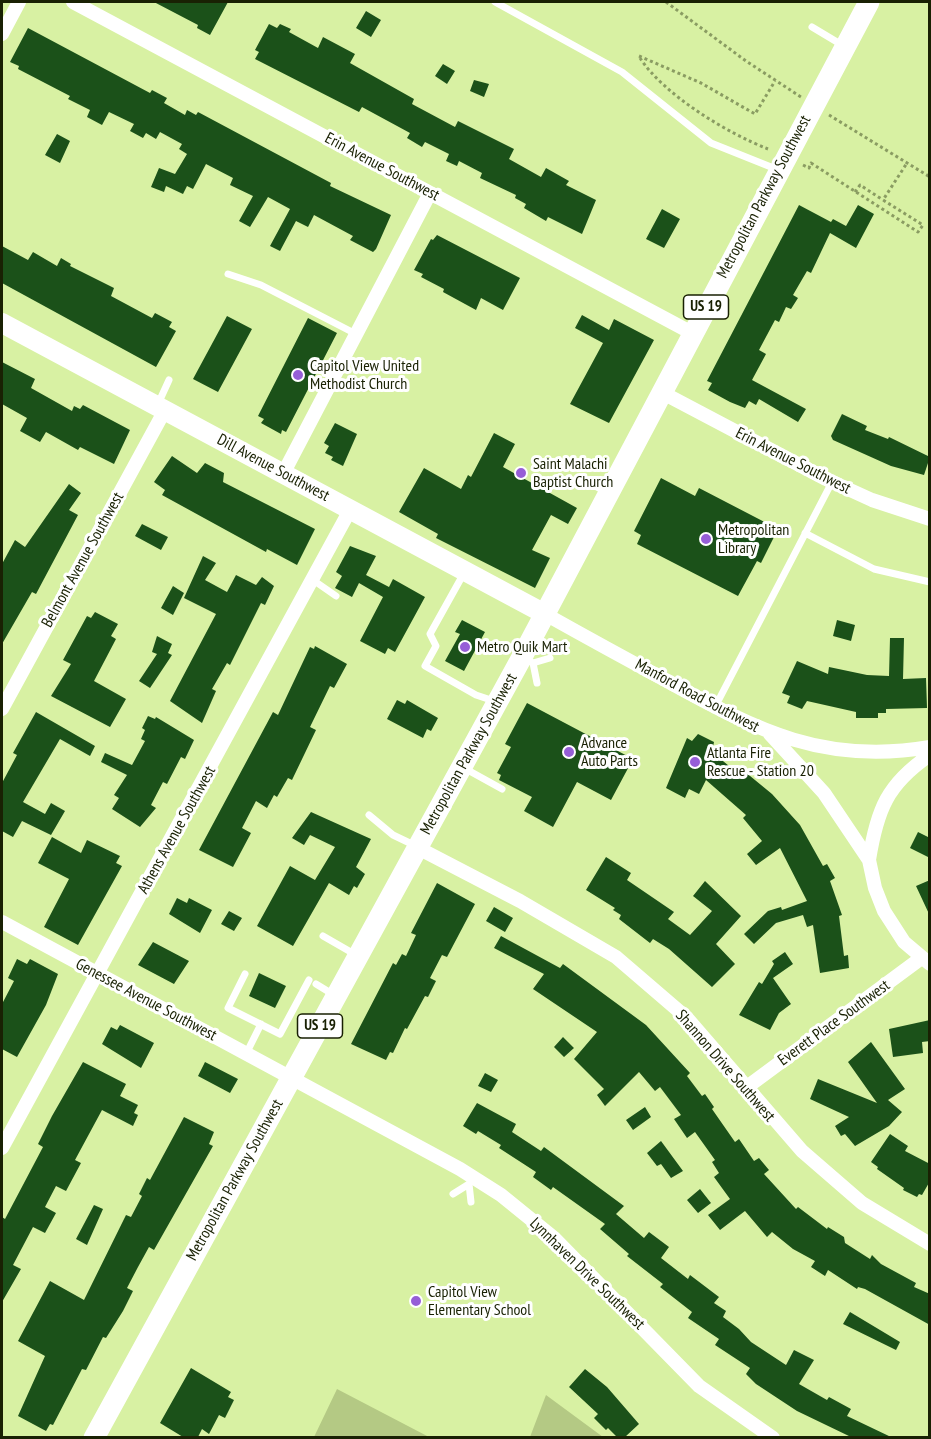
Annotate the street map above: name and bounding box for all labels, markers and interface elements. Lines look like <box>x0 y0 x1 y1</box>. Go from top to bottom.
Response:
street label: Metropolitan Parkway Southwest <box>713 112 815 282</box>
street label: Erin Avenue Southwest <box>321 129 443 205</box>
road number: US 19 <box>684 295 728 319</box>
place label: Capitol View United Methodist Church <box>310 356 419 394</box>
marker: Capitol View United Methodist Church <box>291 368 305 382</box>
street label: Erin Avenue Southwest <box>732 424 854 498</box>
street label: Dill Avenue Southwest <box>214 430 332 506</box>
place label: Saint Malachi Baptist Church <box>533 454 613 492</box>
marker: Saint Malachi Baptist Church <box>514 466 528 480</box>
street label: Belmont Avenue Southwest <box>38 489 128 631</box>
place label: Metropolitan Library <box>718 520 789 558</box>
marker: Metropolitan Library <box>699 532 713 546</box>
place label: Metro Quik Mart <box>477 637 567 657</box>
marker: Metro Quik Mart <box>458 640 472 654</box>
street label: Manford Road Southwest <box>632 655 762 737</box>
street label: Metropolitan Parkway Southwest <box>417 670 521 838</box>
place label: Advance Auto Parts <box>581 733 638 771</box>
place label: Atlanta Fire Rescue - Station 20 <box>707 743 814 781</box>
marker: Advance Auto Parts <box>562 745 576 759</box>
marker: Atlanta Fire Rescue - Station 20 <box>688 755 702 769</box>
street label: Athens Avenue Southwest <box>134 763 220 897</box>
street label: Genessee Avenue Southwest <box>72 955 220 1045</box>
street label: Everett Place Southwest <box>774 976 894 1070</box>
street label: Shannon Drive Southwest <box>671 1006 779 1126</box>
road number: US 19 <box>298 1014 342 1038</box>
street label: Metropolitan Parkway Southwest <box>183 1096 287 1264</box>
street label: Lynnhaven Drive Southwest <box>525 1214 649 1334</box>
place label: Capitol View Elementary School <box>428 1282 531 1320</box>
marker: Capitol View Elementary School <box>409 1294 423 1308</box>

